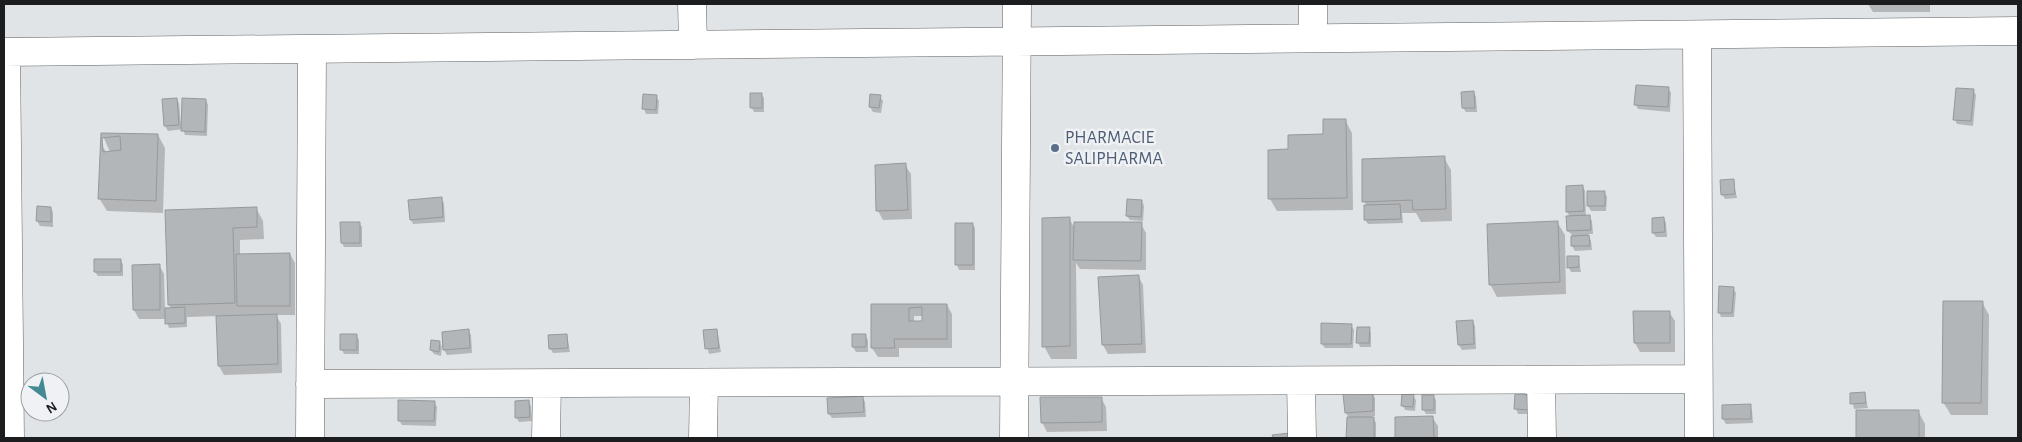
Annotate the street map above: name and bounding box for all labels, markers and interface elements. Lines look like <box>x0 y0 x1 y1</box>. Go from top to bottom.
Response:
place label: PHARMACIE SALIPHARMA <box>1065 129 1163 168</box>
marker: PHARMACIE SALIPHARMA <box>1049 142 1061 154</box>
north arrow <box>20 372 70 422</box>
text: N <box>44 399 59 416</box>

